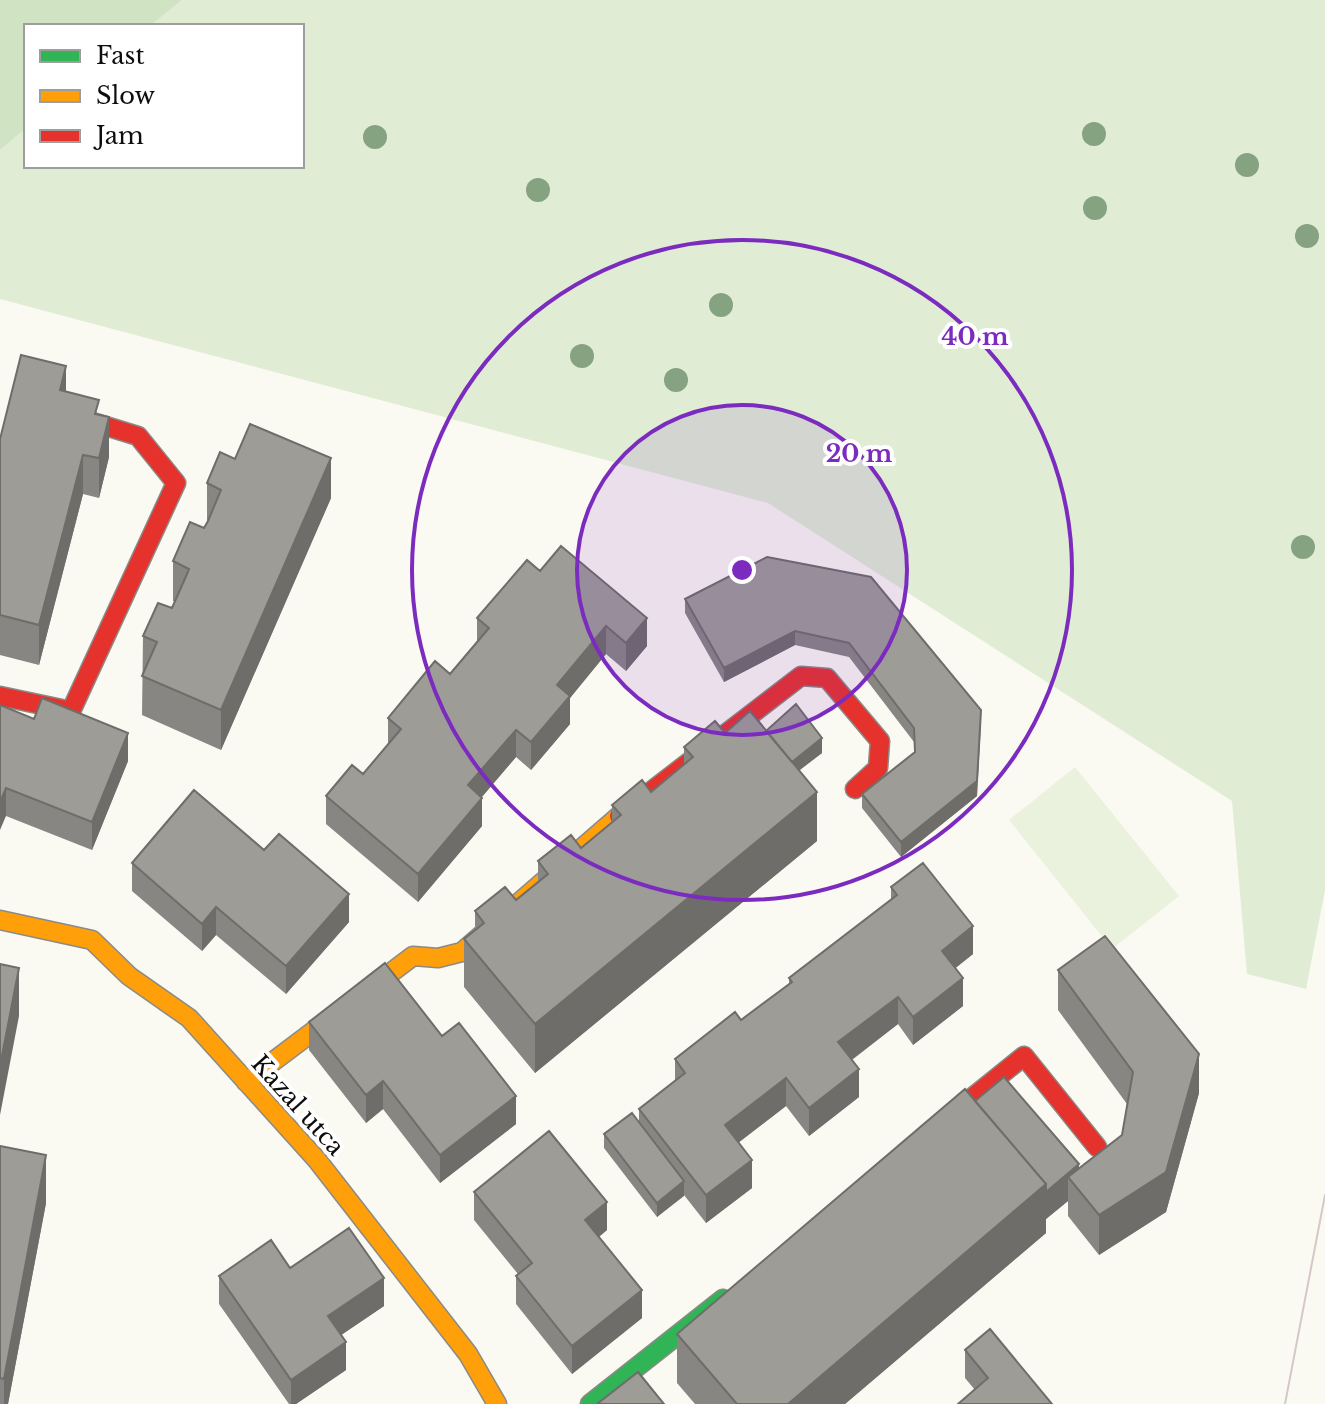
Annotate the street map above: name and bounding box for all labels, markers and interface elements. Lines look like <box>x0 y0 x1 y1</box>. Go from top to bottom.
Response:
legend <box>24 24 304 168</box>
text: Fast <box>96 41 144 70</box>
text: Slow <box>96 81 155 110</box>
text: Jam <box>93 121 144 150</box>
text: 40 m <box>942 322 1009 351</box>
text: 20 m <box>826 439 893 468</box>
centre of rings <box>728 556 756 584</box>
street label: Kazal utca <box>246 1049 351 1162</box>

